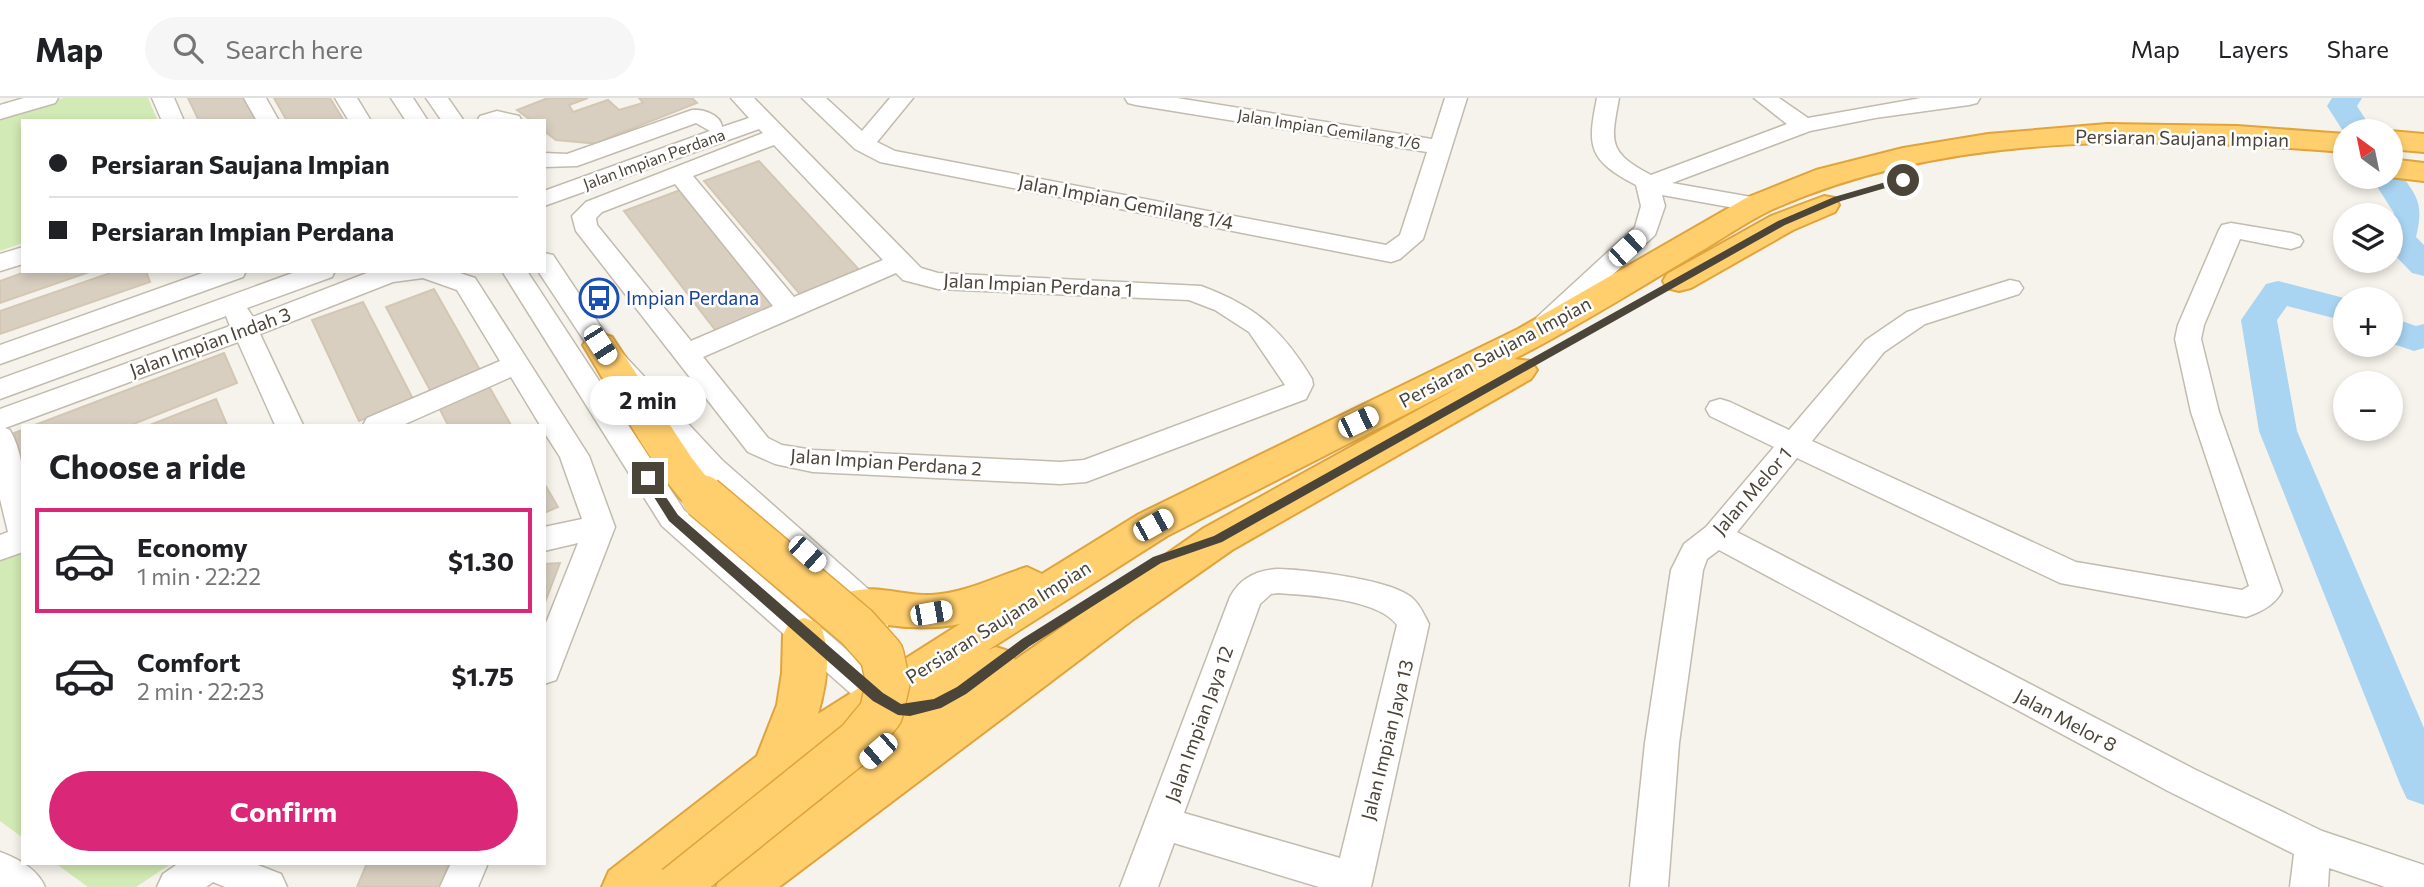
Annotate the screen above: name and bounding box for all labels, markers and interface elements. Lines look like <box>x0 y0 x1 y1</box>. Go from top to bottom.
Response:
search box <box>145 17 635 80</box>
text: Map <box>35 28 103 69</box>
icon: search <box>169 29 207 67</box>
text: Search here <box>225 33 363 64</box>
text: Map <box>2131 34 2180 63</box>
text: Layers <box>2218 34 2289 63</box>
text: Share <box>2327 34 2389 63</box>
street label: Jalan Impian Gemilang 1/6 <box>1236 105 1422 152</box>
north arrow <box>2333 119 2403 189</box>
map controls <box>2333 119 2403 441</box>
street label: Jalan Impian Perdana <box>580 124 727 193</box>
street label: Persiaran Saujana Impian <box>2075 124 2289 151</box>
text: Persiaran Saujana Impian <box>91 148 390 179</box>
route start <box>1887 164 1919 196</box>
street label: Jalan Impian Gemilang 1/4 <box>1017 169 1236 234</box>
button: layers <box>2333 203 2403 273</box>
text: Persiaran Impian Perdana <box>91 215 394 246</box>
car <box>1605 226 1650 270</box>
street label: Jalan Impian Perdana 1 <box>943 268 1133 301</box>
bus stop icon: Impian Perdana <box>578 277 620 319</box>
place label: Impian Perdana <box>626 286 759 309</box>
button: + <box>2333 287 2403 357</box>
street label: Persiaran Saujana Impian <box>1395 291 1595 412</box>
street label: Jalan Impian Indah 3 <box>126 302 293 381</box>
car <box>580 322 621 368</box>
button: − <box>2333 371 2403 441</box>
callout: 2 min <box>590 376 706 426</box>
text: 2 min <box>619 386 677 414</box>
car <box>1335 403 1382 441</box>
street label: Jalan Melor 1 <box>1707 442 1796 539</box>
street label: Jalan Impian Perdana 2 <box>789 443 983 480</box>
text: Choose a ride <box>49 446 246 486</box>
route end <box>632 462 664 494</box>
car <box>1130 506 1177 544</box>
icon: car <box>53 529 116 592</box>
text: Economy <box>137 531 248 562</box>
car <box>785 532 830 576</box>
text: $1.30 <box>448 545 514 576</box>
street label: Persiaran Saujana Impian <box>901 555 1095 688</box>
text: 1 min · 22:22 <box>137 562 261 590</box>
car <box>909 599 954 627</box>
street label: Jalan Impian Jaya 12 <box>1160 643 1237 805</box>
icon: car <box>53 644 116 707</box>
text: Comfort <box>137 646 240 677</box>
street label: Jalan Impian Jaya 13 <box>1355 657 1418 823</box>
text: $1.75 <box>451 660 514 691</box>
text: 2 min · 22:23 <box>137 677 264 705</box>
street label: Jalan Melor 8 <box>2011 683 2121 756</box>
car <box>856 729 901 773</box>
button: Confirm <box>49 771 518 851</box>

